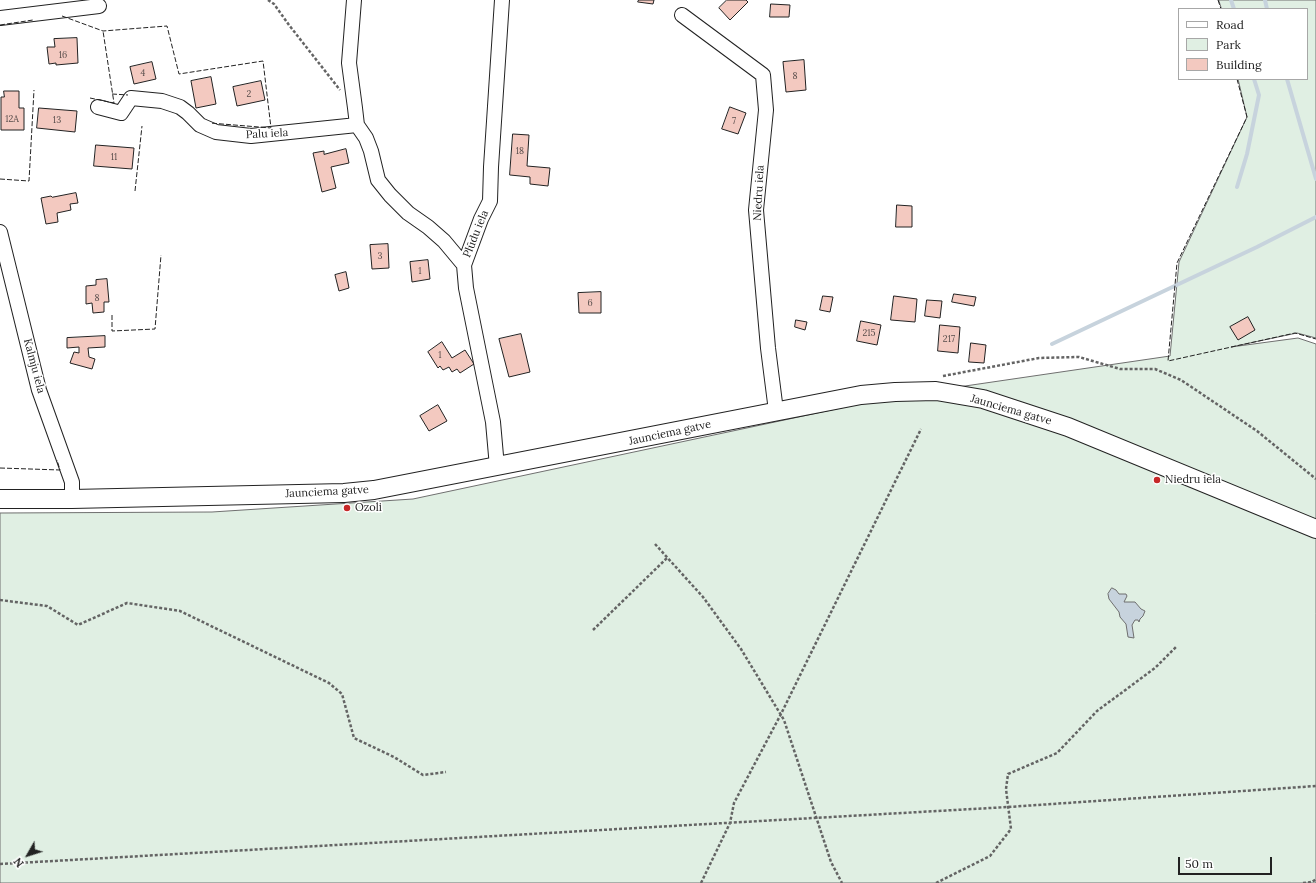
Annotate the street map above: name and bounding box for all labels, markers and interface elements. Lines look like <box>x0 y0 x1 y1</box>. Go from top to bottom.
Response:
legend <box>1178 8 1308 80</box>
text: Road <box>1216 17 1244 32</box>
text: Park <box>1216 37 1241 52</box>
house number: 16 <box>59 50 67 60</box>
text: Building <box>1216 57 1262 72</box>
house number: 4 <box>141 68 145 78</box>
house number: 8 <box>792 71 798 81</box>
house number: 2 <box>247 89 251 99</box>
house number: 12A <box>5 114 19 124</box>
house number: 13 <box>53 115 61 125</box>
house number: 7 <box>732 116 736 126</box>
street label: Palu iela <box>245 126 289 142</box>
house number: 18 <box>516 146 524 156</box>
house number: 11 <box>111 152 117 162</box>
street label: Niedru iela <box>751 165 767 221</box>
street label: Plūdu iela <box>461 208 491 260</box>
house number: 3 <box>377 251 383 261</box>
house number: 1 <box>418 266 422 276</box>
house number: 8 <box>94 293 100 303</box>
house number: 6 <box>587 298 593 308</box>
house number: 215 <box>862 328 876 338</box>
house number: 217 <box>943 334 955 344</box>
street label: Kalmju iela <box>20 337 48 395</box>
house number: 1 <box>438 350 442 360</box>
street label: Jaunciema gatve <box>969 392 1053 428</box>
street label: Jaunciema gatve <box>628 418 712 448</box>
place label: Niedru iela <box>1165 473 1221 487</box>
marker: Niedru iela <box>1152 475 1162 485</box>
street label: Jaunciema gatve <box>285 483 369 501</box>
place label: Ozoli <box>355 501 382 515</box>
marker: Ozoli <box>342 503 352 513</box>
north arrow <box>8 835 48 875</box>
scale bar <box>1180 849 1274 875</box>
text: N <box>11 855 27 870</box>
text: 50 m <box>1185 856 1213 871</box>

